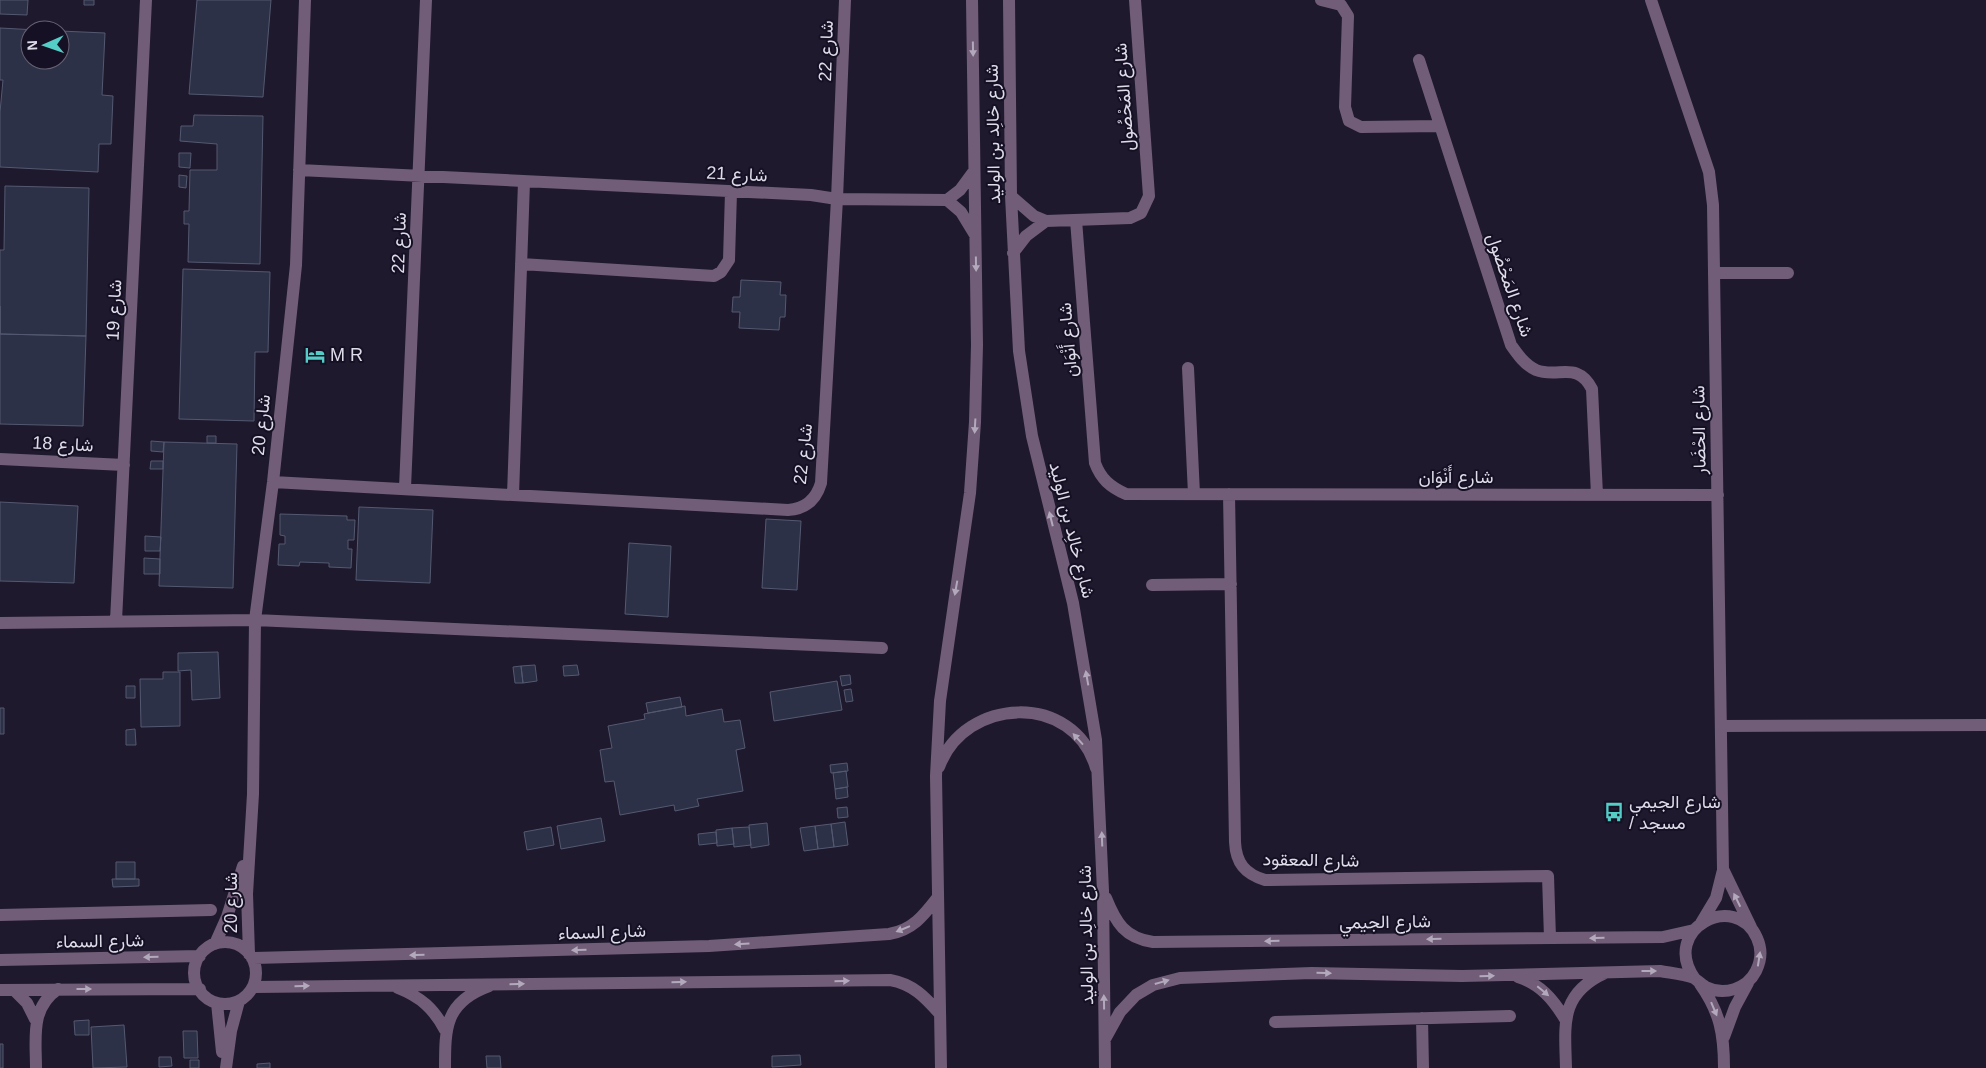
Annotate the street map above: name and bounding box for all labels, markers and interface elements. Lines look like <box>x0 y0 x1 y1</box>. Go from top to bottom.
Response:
north arrow <box>20 20 70 70</box>
street label: شارع 22 <box>815 20 839 82</box>
text: N <box>24 40 40 51</box>
one-way arrow <box>969 41 977 57</box>
street label: شارع المَحْصُول <box>1110 42 1140 152</box>
street label: شارع خالِد بن الوليد <box>982 64 1006 204</box>
street label: شارع 21 <box>706 162 768 188</box>
street label: شارع 22 <box>388 212 412 274</box>
street label: شارع المَحْصُول <box>1481 231 1537 340</box>
one-way arrow <box>972 256 980 272</box>
street label: شارع 19 <box>102 279 128 341</box>
street label: شارع أَنْوَان <box>1052 302 1083 378</box>
hotel icon: M R <box>304 344 326 366</box>
place label: M R <box>330 345 363 365</box>
street label: شارع الحْضَار <box>1688 385 1712 476</box>
street label: شارع 20 <box>248 394 276 457</box>
one-way arrow <box>970 418 978 434</box>
street label: شارع 22 <box>790 423 818 486</box>
street label: شارع 18 <box>32 432 94 458</box>
street label: شارع خالِد بن الوليد <box>1043 460 1099 601</box>
street label: شارع أَنْوَان <box>1419 464 1493 489</box>
one-way arrow <box>1047 512 1055 527</box>
one-way arrow <box>952 580 960 596</box>
one-way arrow <box>1082 669 1090 685</box>
one-way arrow <box>1073 733 1084 746</box>
place label: شارع الجيمي / مسجد <box>1629 792 1721 833</box>
bus stop icon: شارع الجيمي / مسجد <box>1603 801 1625 823</box>
one-way arrow <box>1097 831 1105 847</box>
street label: شارع المعقود <box>1262 849 1360 873</box>
street label: شارع خالِد بن الوليد <box>1075 865 1099 1005</box>
street label: شارع 20 <box>221 872 243 934</box>
one-way arrow <box>1732 893 1740 907</box>
street label: شارع الجيمي <box>1339 911 1431 938</box>
street label: شارع السماء <box>558 920 646 946</box>
one-way arrow <box>896 926 910 934</box>
street label: شارع السماء <box>56 930 144 954</box>
one-way arrow <box>1588 934 1604 942</box>
one-way arrow <box>1426 936 1442 944</box>
one-way arrow <box>1263 937 1279 945</box>
one-way arrow <box>733 940 749 948</box>
one-way arrow <box>571 947 587 955</box>
one-way arrow <box>409 951 425 959</box>
one-way arrow <box>1755 951 1763 967</box>
one-way arrow <box>143 953 159 961</box>
one-way arrow <box>1641 967 1657 975</box>
one-way arrow <box>1316 969 1332 977</box>
one-way arrow <box>1479 972 1495 980</box>
one-way arrow <box>834 976 850 984</box>
one-way arrow <box>671 978 687 986</box>
one-way arrow <box>1155 978 1170 986</box>
one-way arrow <box>509 980 525 988</box>
one-way arrow <box>294 982 310 990</box>
one-way arrow <box>76 985 92 993</box>
one-way arrow <box>1537 985 1549 996</box>
one-way arrow <box>1100 994 1108 1010</box>
one-way arrow <box>1711 1002 1719 1016</box>

